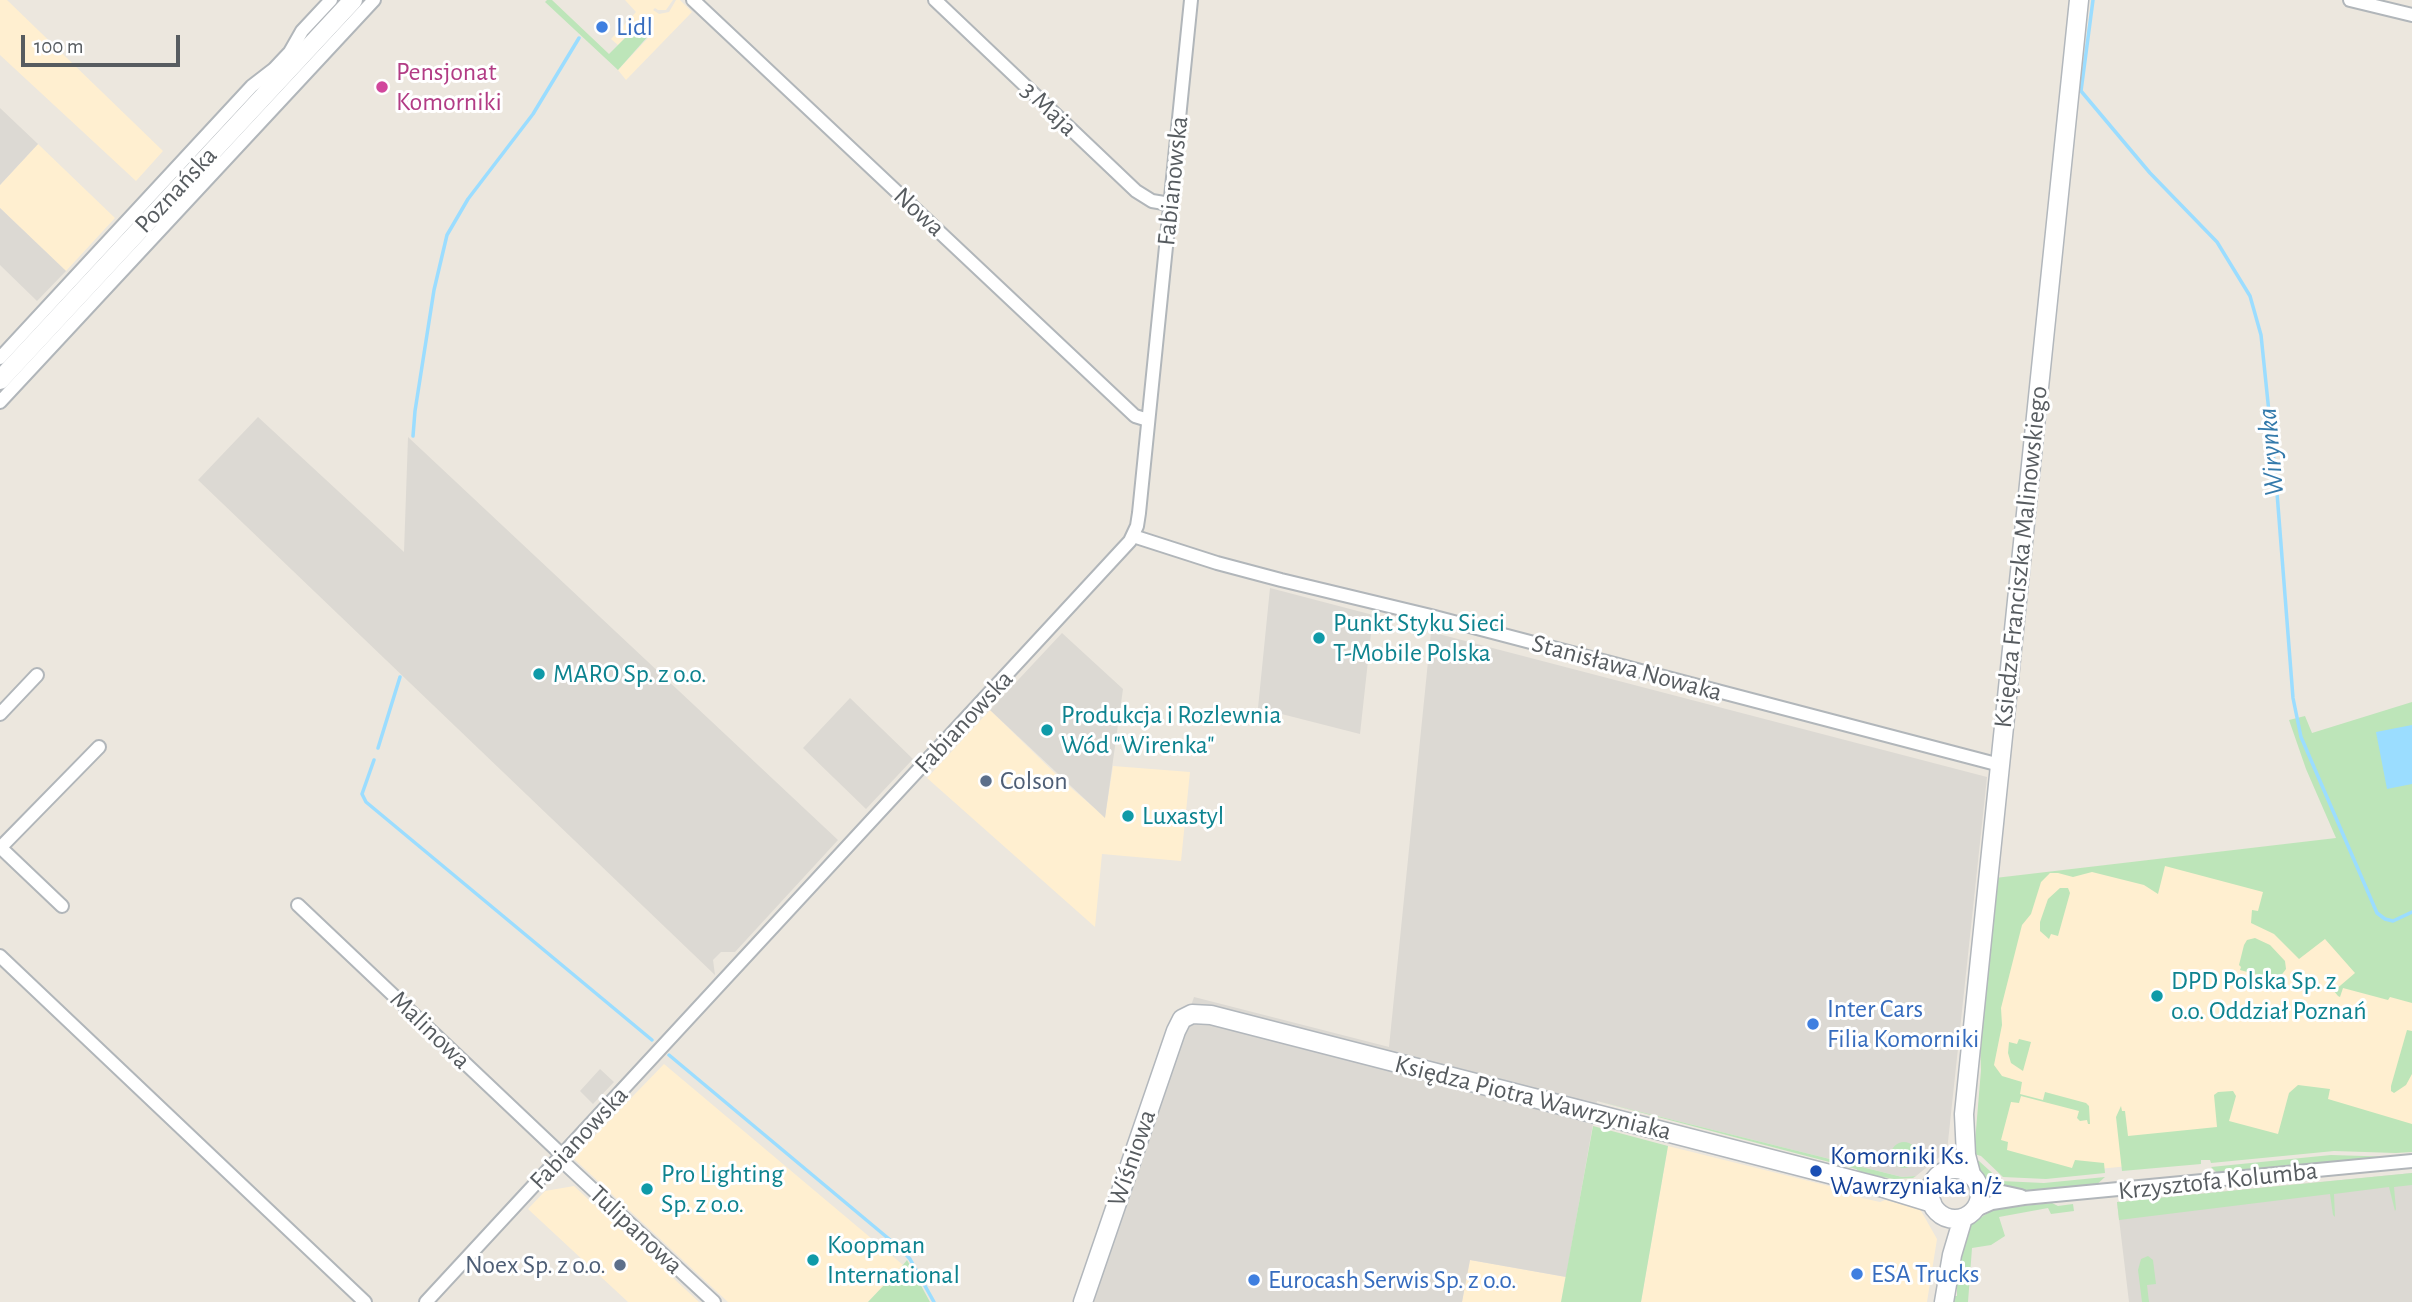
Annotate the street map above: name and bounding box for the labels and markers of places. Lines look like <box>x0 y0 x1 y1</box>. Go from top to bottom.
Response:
place label: Lidl <box>616 11 653 43</box>
marker: Lidl <box>594 19 610 35</box>
place label: Pensjonat Komorniki <box>396 56 502 118</box>
marker: Pensjonat Komorniki <box>374 79 390 95</box>
place label: Punkt Styku Sieci T-Mobile Polska <box>1333 607 1505 668</box>
marker: Punkt Styku Sieci T-Mobile Polska <box>1311 630 1327 646</box>
place label: MARO Sp. z o.o. <box>553 658 707 690</box>
marker: MARO Sp. z o.o. <box>531 666 547 682</box>
place label: Produkcja i Rozlewnia Wód "Wirenka" <box>1061 699 1282 760</box>
marker: Produkcja i Rozlewnia Wód "Wirenka" <box>1039 722 1055 738</box>
place label: Colson <box>1000 765 1068 797</box>
marker: Colson <box>978 773 994 789</box>
place label: Luxastyl <box>1142 800 1224 832</box>
marker: Luxastyl <box>1120 808 1136 824</box>
place label: DPD Polska Sp. z o.o. Oddział Poznań <box>2171 965 2367 1026</box>
marker: DPD Polska Sp. z o.o. Oddział Poznań <box>2149 988 2165 1004</box>
place label: Inter Cars Filia Komorniki <box>1827 993 1979 1054</box>
marker: Inter Cars Filia Komorniki <box>1805 1016 1821 1032</box>
place label: Komorniki Ks. Wawrzyniaka n/ż <box>1830 1140 2002 1202</box>
place label: Pro Lighting Sp. z o.o. <box>661 1158 784 1220</box>
marker: Komorniki Ks. Wawrzyniaka n/ż <box>1808 1163 1824 1179</box>
marker: Pro Lighting Sp. z o.o. <box>639 1181 655 1197</box>
place label: Koopman International <box>827 1229 960 1290</box>
place label: Noex Sp. z o.o. <box>465 1249 606 1281</box>
marker: Koopman International <box>805 1252 821 1268</box>
marker: Noex Sp. z o.o. <box>612 1257 628 1273</box>
place label: ESA Trucks <box>1871 1258 1979 1290</box>
place label: Eurocash Serwis Sp. z o.o. <box>1268 1264 1517 1296</box>
marker: ESA Trucks <box>1849 1266 1865 1282</box>
marker: Eurocash Serwis Sp. z o.o. <box>1246 1272 1262 1288</box>

